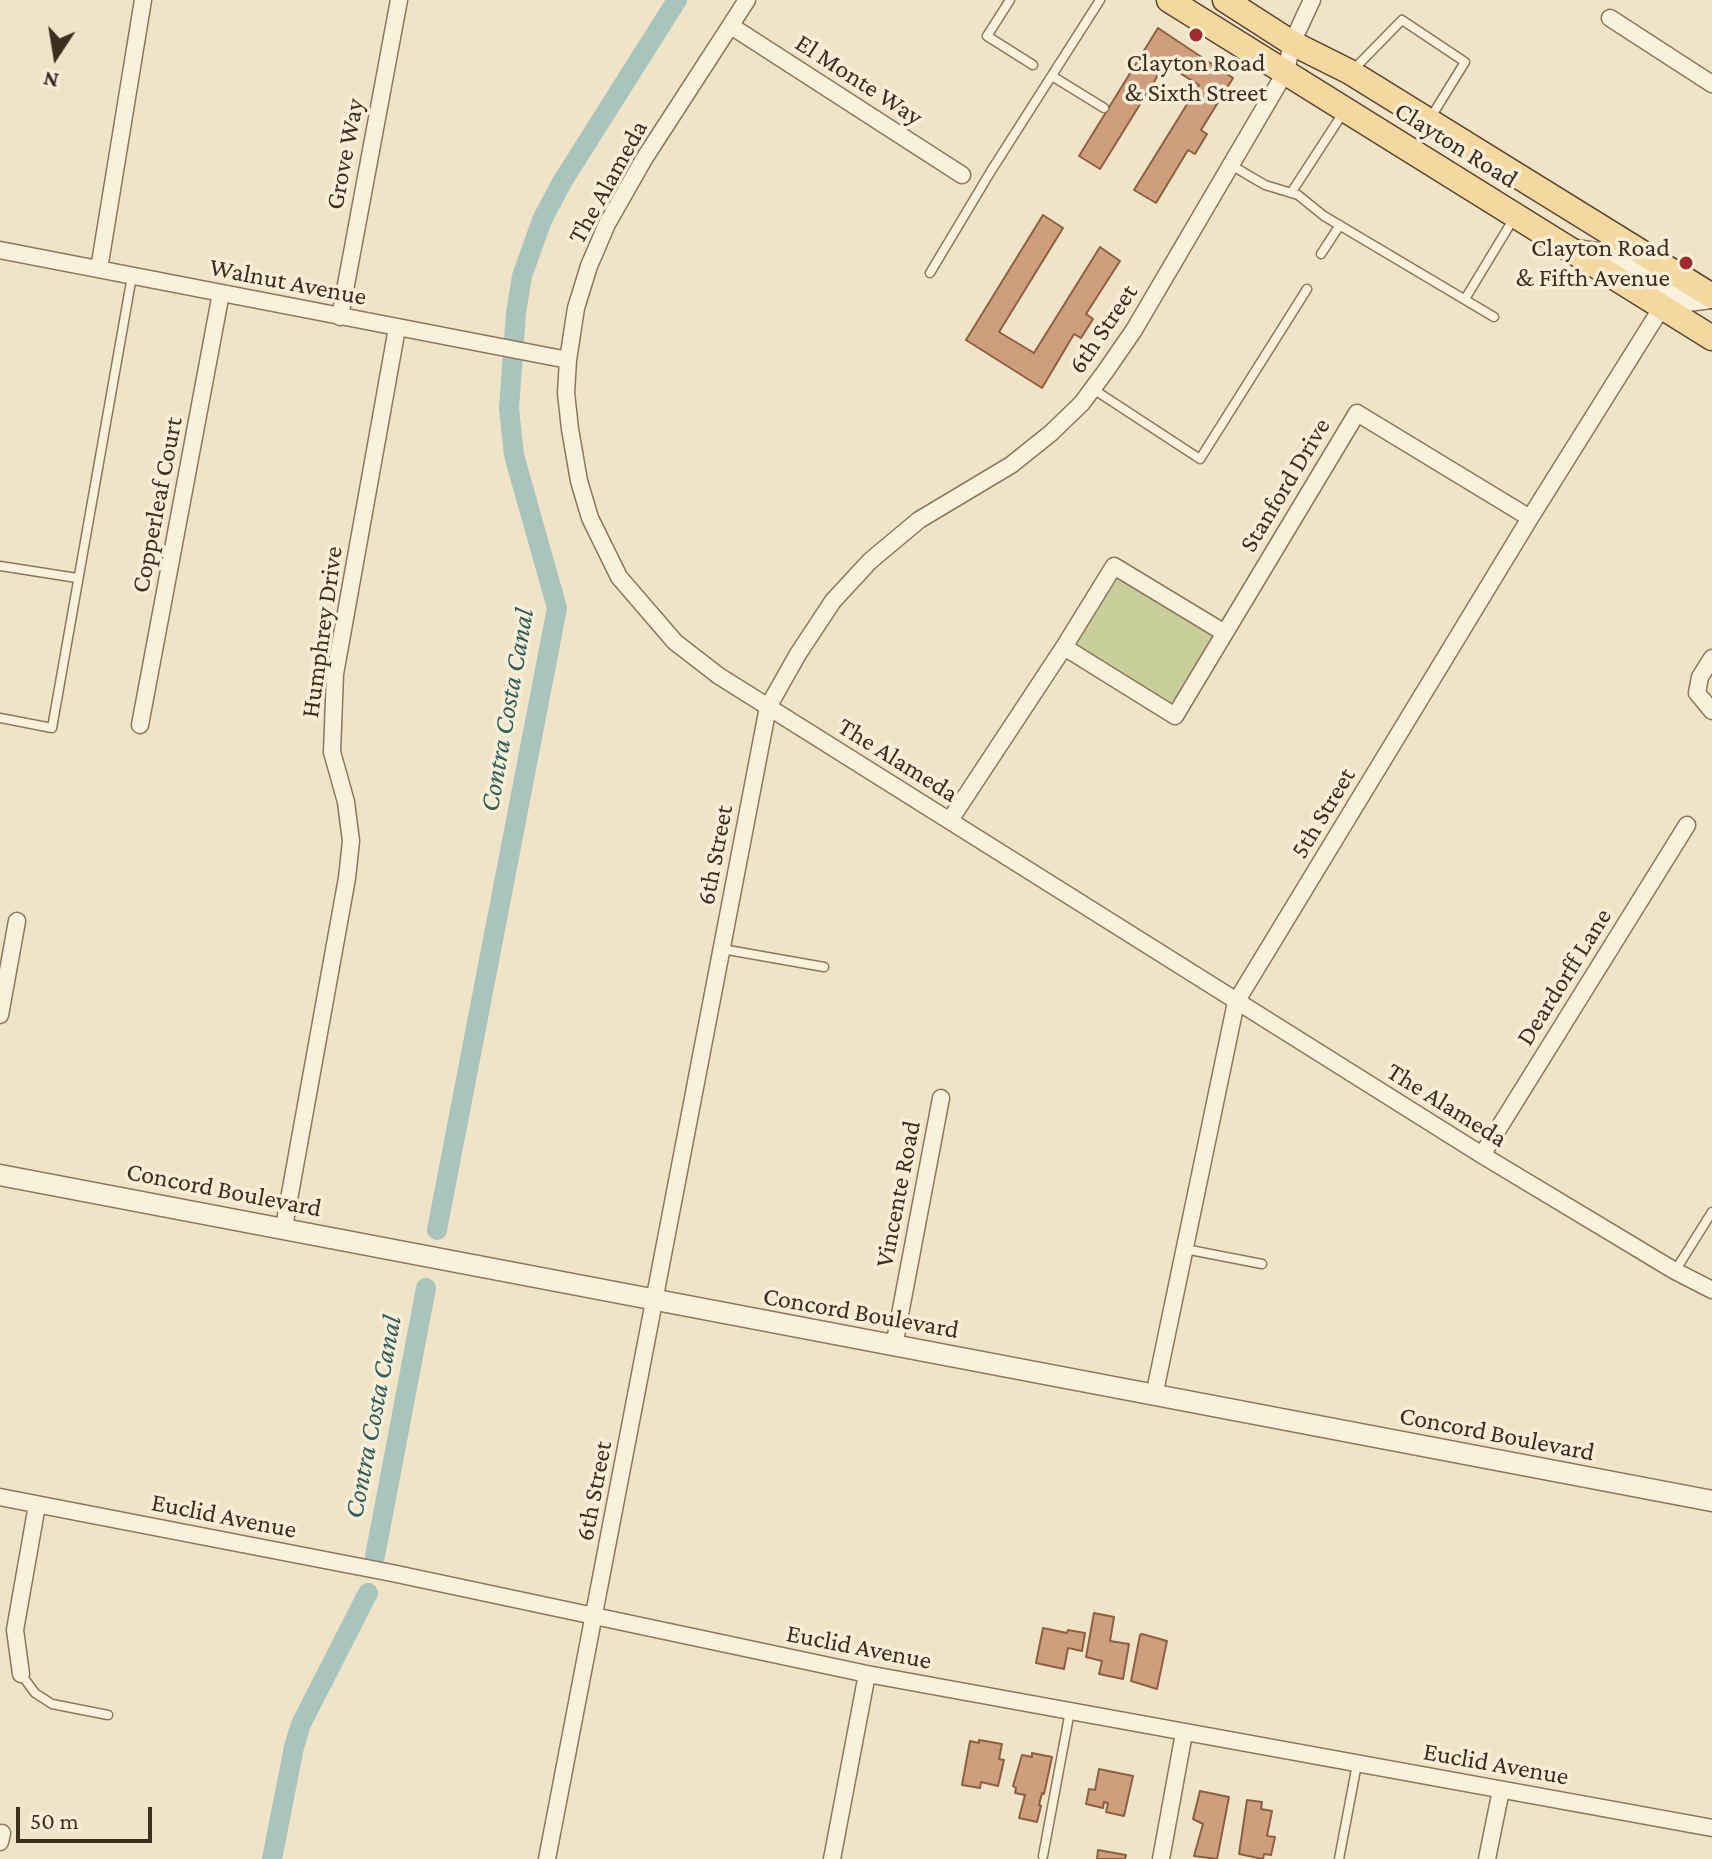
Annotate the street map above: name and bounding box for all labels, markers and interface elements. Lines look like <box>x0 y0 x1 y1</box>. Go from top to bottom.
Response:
north arrow <box>16 16 96 96</box>
marker: Clayton Road & Sixth Street <box>1187 26 1205 44</box>
street label: El Monte Way <box>789 27 929 133</box>
place label: Clayton Road & Sixth Street <box>1125 47 1267 108</box>
text: N <box>41 66 61 94</box>
street label: Clayton Road <box>1389 95 1523 195</box>
street label: Grove Way <box>319 96 371 212</box>
street label: The Alameda <box>561 115 655 249</box>
place label: Clayton Road & Fifth Avenue <box>1516 232 1670 294</box>
street label: Walnut Avenue <box>207 251 369 313</box>
marker: Clayton Road & Fifth Avenue <box>1677 254 1695 272</box>
street label: 6th Street <box>1062 278 1144 380</box>
street label: Stanford Drive <box>1233 412 1337 558</box>
street label: Copperleaf Court <box>125 414 189 596</box>
street label: Humphrey Drive <box>295 544 349 720</box>
water label: Contra Costa Canal <box>473 606 541 814</box>
street label: The Alameda <box>832 711 964 809</box>
street label: 5th Street <box>1284 762 1362 864</box>
street label: 6th Street <box>690 802 740 908</box>
street label: Deardorff Lane <box>1509 903 1619 1051</box>
street label: The Alameda <box>1381 1056 1513 1154</box>
street label: Vincente Road <box>869 1118 927 1270</box>
street label: Concord Boulevard <box>124 1156 324 1224</box>
street label: Concord Boulevard <box>761 1280 961 1346</box>
water label: Contra Costa Canal <box>337 1313 409 1521</box>
street label: Concord Boulevard <box>1397 1400 1597 1468</box>
street label: 6th Street <box>569 1438 619 1544</box>
street label: Euclid Avenue <box>149 1487 299 1545</box>
street label: Euclid Avenue <box>784 1618 934 1676</box>
street label: Euclid Avenue <box>1421 1736 1571 1792</box>
scale bar <box>20 1791 156 1841</box>
text: 50 m <box>30 1807 79 1834</box>

